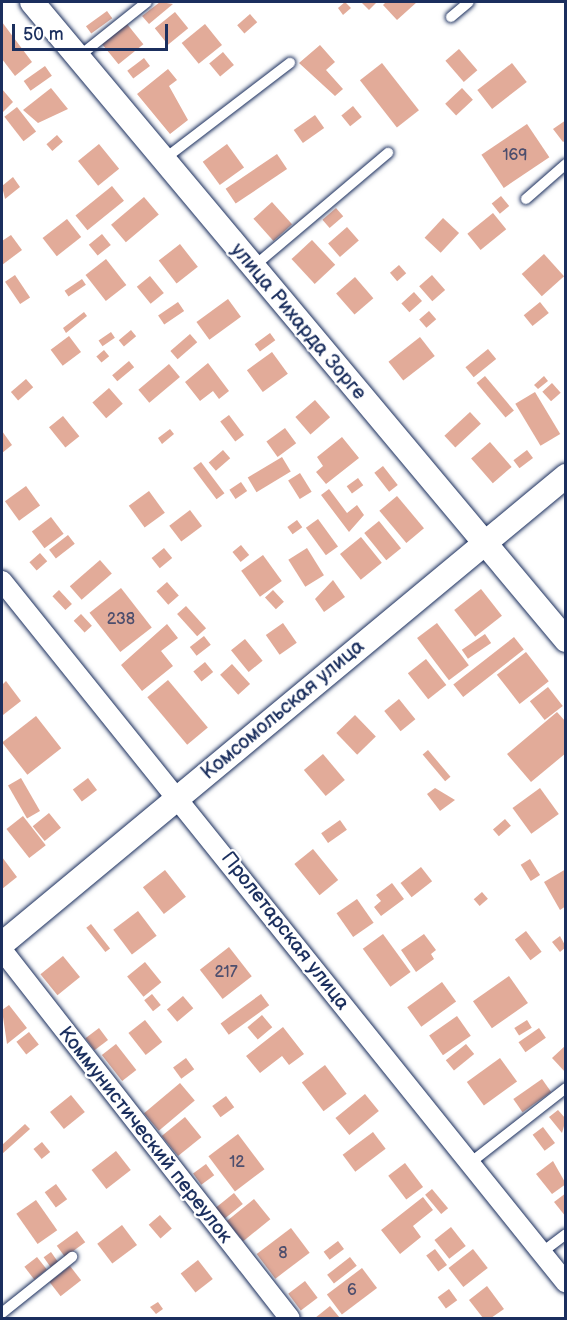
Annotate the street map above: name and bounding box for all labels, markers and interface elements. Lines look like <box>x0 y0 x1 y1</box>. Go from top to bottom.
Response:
scale bar <box>15 12 171 50</box>
text: 50 m <box>23 24 64 45</box>
house number: 169 <box>502 146 528 166</box>
street label: улица Рихарда Зорге <box>225 239 371 405</box>
house number: 238 <box>107 610 135 630</box>
street label: Комсомольская улица <box>197 635 369 785</box>
street label: Пролетарская улица <box>216 847 354 1015</box>
house number: 217 <box>214 963 238 983</box>
street label: Коммунистический переулок <box>53 1022 237 1248</box>
house number: 12 <box>229 1153 245 1173</box>
house number: 8 <box>278 1244 288 1264</box>
house number: 6 <box>347 1281 357 1301</box>

